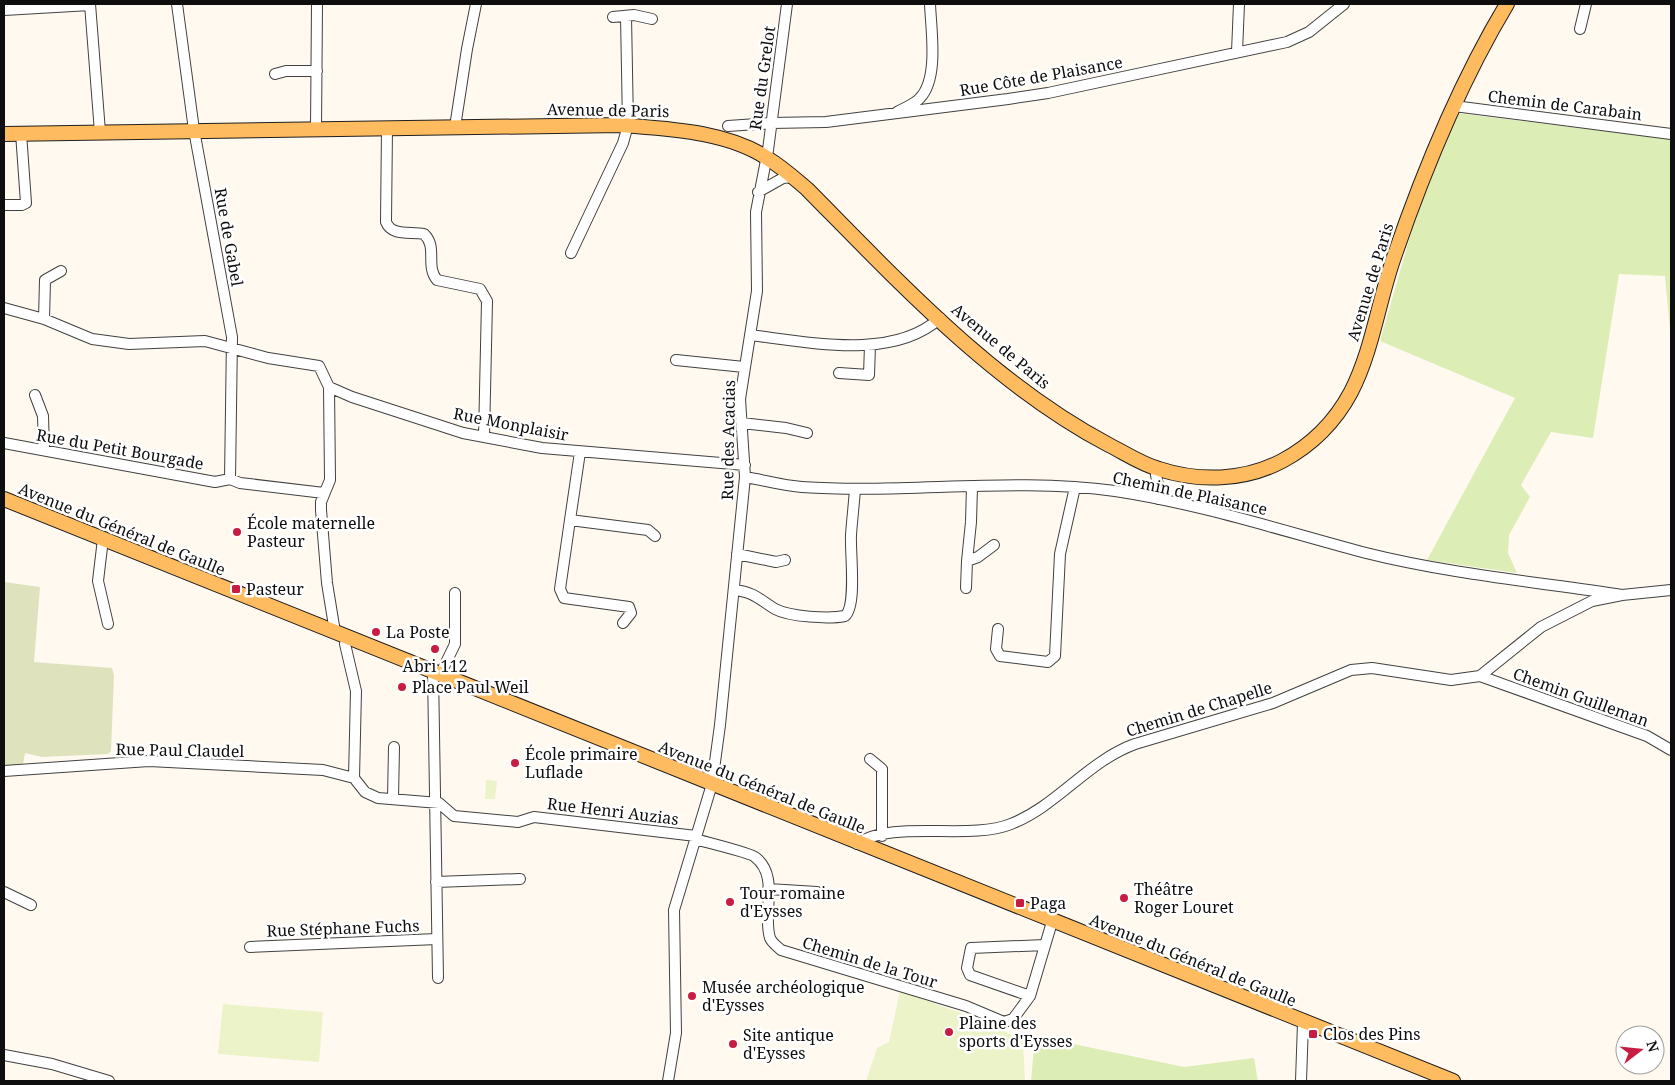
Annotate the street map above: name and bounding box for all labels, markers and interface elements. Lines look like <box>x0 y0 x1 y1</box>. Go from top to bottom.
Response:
street label: Rue du Grelot <box>744 24 780 131</box>
street label: Rue Côte de Plaisance <box>958 51 1124 101</box>
street label: Chemin de Carabain <box>1487 85 1643 125</box>
street label: Avenue de Paris <box>547 98 669 122</box>
street label: Rue de Gabel <box>210 186 248 288</box>
street label: Avenue de Paris <box>1342 220 1398 344</box>
street label: Avenue de Paris <box>947 298 1055 394</box>
street label: Rue des Acacias <box>716 380 740 500</box>
street label: Rue Monplaisir <box>452 402 571 446</box>
street label: Rue du Petit Bourgade <box>35 423 205 475</box>
street label: Chemin de Plaisance <box>1111 466 1269 520</box>
street label: Avenue du Général de Gaulle <box>15 477 229 581</box>
place label: École maternelle Pasteur <box>247 512 375 552</box>
marker: École maternelle Pasteur <box>231 526 243 538</box>
place label: Pasteur <box>246 578 304 600</box>
marker: Pasteur <box>230 583 242 595</box>
place label: La Poste <box>386 621 449 643</box>
marker: La Poste <box>370 626 382 638</box>
marker: Abri 112 <box>429 643 441 655</box>
place label: Abri 112 <box>403 655 467 677</box>
street label: Chemin Guilleman <box>1510 662 1652 732</box>
place label: Place Paul Weil <box>412 676 529 698</box>
street label: Chemin de Chapelle <box>1123 676 1275 742</box>
marker: Place Paul Weil <box>396 681 408 693</box>
street label: Avenue du Général de Gaulle <box>655 735 869 839</box>
street label: Rue Paul Claudel <box>116 738 245 762</box>
place label: École primaire Luflade <box>525 743 638 783</box>
marker: École primaire Luflade <box>509 757 521 769</box>
street label: Rue Henri Auzias <box>546 792 680 830</box>
place label: Théâtre Roger Louret <box>1134 878 1234 918</box>
place label: Tour romaine d'Eysses <box>740 882 845 922</box>
place label: Paga <box>1030 892 1066 914</box>
marker: Théâtre Roger Louret <box>1118 892 1130 904</box>
marker: Tour romaine d'Eysses <box>724 896 736 908</box>
marker: Paga <box>1014 897 1026 909</box>
street label: Avenue du Général de Gaulle <box>1086 908 1300 1012</box>
street label: Rue Stéphane Fuchs <box>266 914 420 942</box>
street label: Chemin de la Tour <box>800 931 941 993</box>
place label: Musée archéologique d'Eysses <box>702 976 865 1016</box>
marker: Musée archéologique d'Eysses <box>686 990 698 1002</box>
place label: Plaine des sports d'Eysses <box>959 1012 1072 1052</box>
place label: Clos des Pins <box>1323 1023 1420 1045</box>
place label: Site antique d'Eysses <box>743 1024 834 1064</box>
north arrow <box>1615 1025 1665 1075</box>
marker: Plaine des sports d'Eysses <box>943 1026 955 1038</box>
marker: Clos des Pins <box>1307 1028 1319 1040</box>
marker: Site antique d'Eysses <box>727 1038 739 1050</box>
text: N <box>1642 1038 1664 1054</box>

